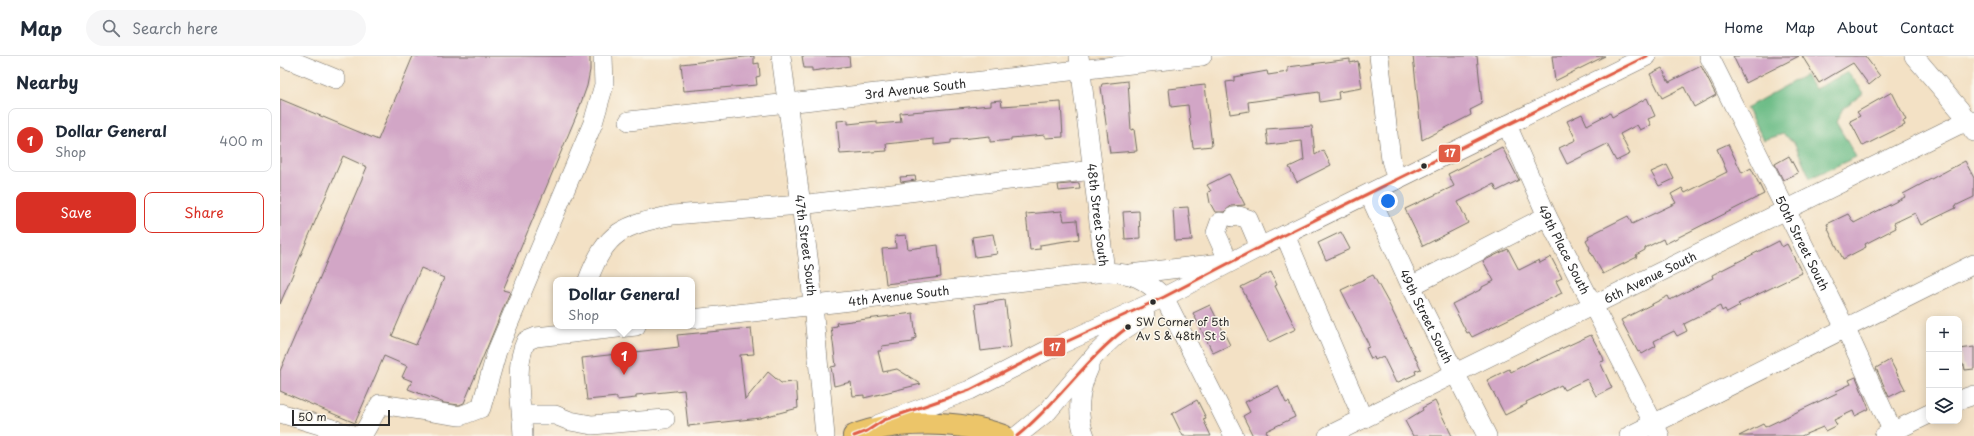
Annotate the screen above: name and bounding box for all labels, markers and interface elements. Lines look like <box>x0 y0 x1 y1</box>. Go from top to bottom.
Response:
search box <box>86 10 366 46</box>
text: Map <box>20 14 62 42</box>
text: Search here <box>132 16 218 39</box>
icon: search <box>100 17 122 39</box>
text: Home <box>1724 17 1763 38</box>
text: Map <box>1785 17 1815 38</box>
text: About <box>1837 17 1878 38</box>
text: Contact <box>1900 17 1954 38</box>
text: Nearby <box>16 69 78 95</box>
street label: 3rd Avenue South <box>864 74 967 103</box>
text: Dollar General <box>55 119 167 142</box>
text: 1 <box>27 131 33 150</box>
text: 400 m <box>220 131 263 150</box>
text: Shop <box>55 142 86 161</box>
line badge: 17 <box>1438 144 1461 163</box>
text: 17 <box>1444 144 1456 161</box>
unlabelled marker <box>1419 161 1429 171</box>
street label: 48th Street South <box>1083 162 1113 267</box>
your location <box>1378 191 1398 211</box>
button: Save <box>16 192 136 233</box>
button: Share <box>144 192 264 233</box>
street label: 50th Street South <box>1771 192 1834 294</box>
street label: 47th Street South <box>791 193 821 297</box>
street label: 49th Place South <box>1534 202 1595 297</box>
street label: 6th Avenue South <box>1601 247 1699 308</box>
street label: 49th Street South <box>1395 266 1458 366</box>
popup <box>553 277 695 329</box>
street label: 4th Avenue South <box>847 281 950 310</box>
text: Dollar General <box>568 282 680 305</box>
unlabelled marker <box>1148 297 1158 307</box>
text: Shop <box>568 305 599 324</box>
place label: SW Corner of 5th Av S & 48th St S <box>1136 313 1229 344</box>
map controls <box>1926 316 1962 424</box>
button: + <box>1926 316 1962 352</box>
marker: SW Corner of 5th Av S & 48th St S <box>1123 322 1133 332</box>
line badge: 17 <box>1043 337 1066 357</box>
text: 17 <box>1049 338 1061 355</box>
pin: 1 <box>611 342 637 375</box>
button: − <box>1926 352 1962 388</box>
button: layers <box>1926 388 1962 424</box>
scale bar <box>292 408 390 427</box>
text: 50 m <box>298 408 327 425</box>

